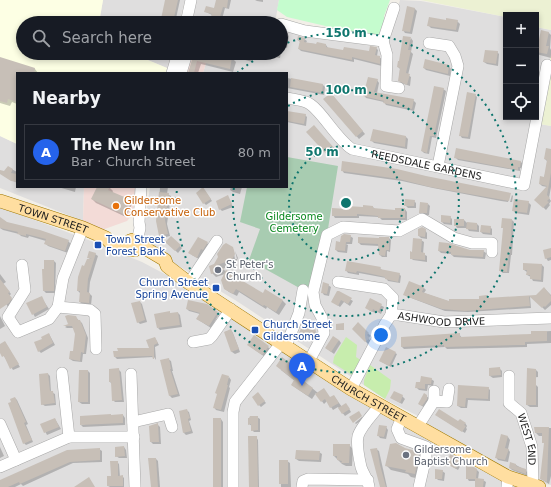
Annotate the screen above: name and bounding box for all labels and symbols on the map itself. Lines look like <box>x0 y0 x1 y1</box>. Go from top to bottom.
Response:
text: 150 m <box>325 26 367 40</box>
text: 100 m <box>325 83 367 97</box>
text: 50 m <box>305 145 339 159</box>
street label: REEDSDALE GARDENS <box>371 148 483 182</box>
place label: Gildersome Conservative Club <box>124 195 215 218</box>
centre of rings <box>339 196 353 210</box>
marker: Gildersome Conservative Club <box>111 201 121 211</box>
street label: TOWN STREET <box>16 202 91 235</box>
park label: Gildersome Cemetery <box>265 211 323 234</box>
place label: Town Street Forest Bank <box>105 234 165 257</box>
marker: Town Street Forest Bank <box>93 240 103 250</box>
place label: St Peter's Church <box>226 259 273 282</box>
marker: St Peter's Church <box>213 265 223 275</box>
place label: Church Street Spring Avenue <box>135 277 208 300</box>
marker: Church Street Spring Avenue <box>211 283 221 293</box>
street label: ASHWOOD DRIVE <box>397 309 485 328</box>
place label: Church Street Gildersome <box>263 319 332 342</box>
marker: Church Street Gildersome <box>250 325 260 335</box>
your location <box>371 325 391 345</box>
pin: A <box>289 353 315 386</box>
street label: CHURCH STREET <box>329 372 409 425</box>
street label: WEST END <box>516 412 538 466</box>
place label: Gildersome Baptist Church <box>414 444 488 467</box>
marker: Gildersome Baptist Church <box>401 450 411 460</box>

